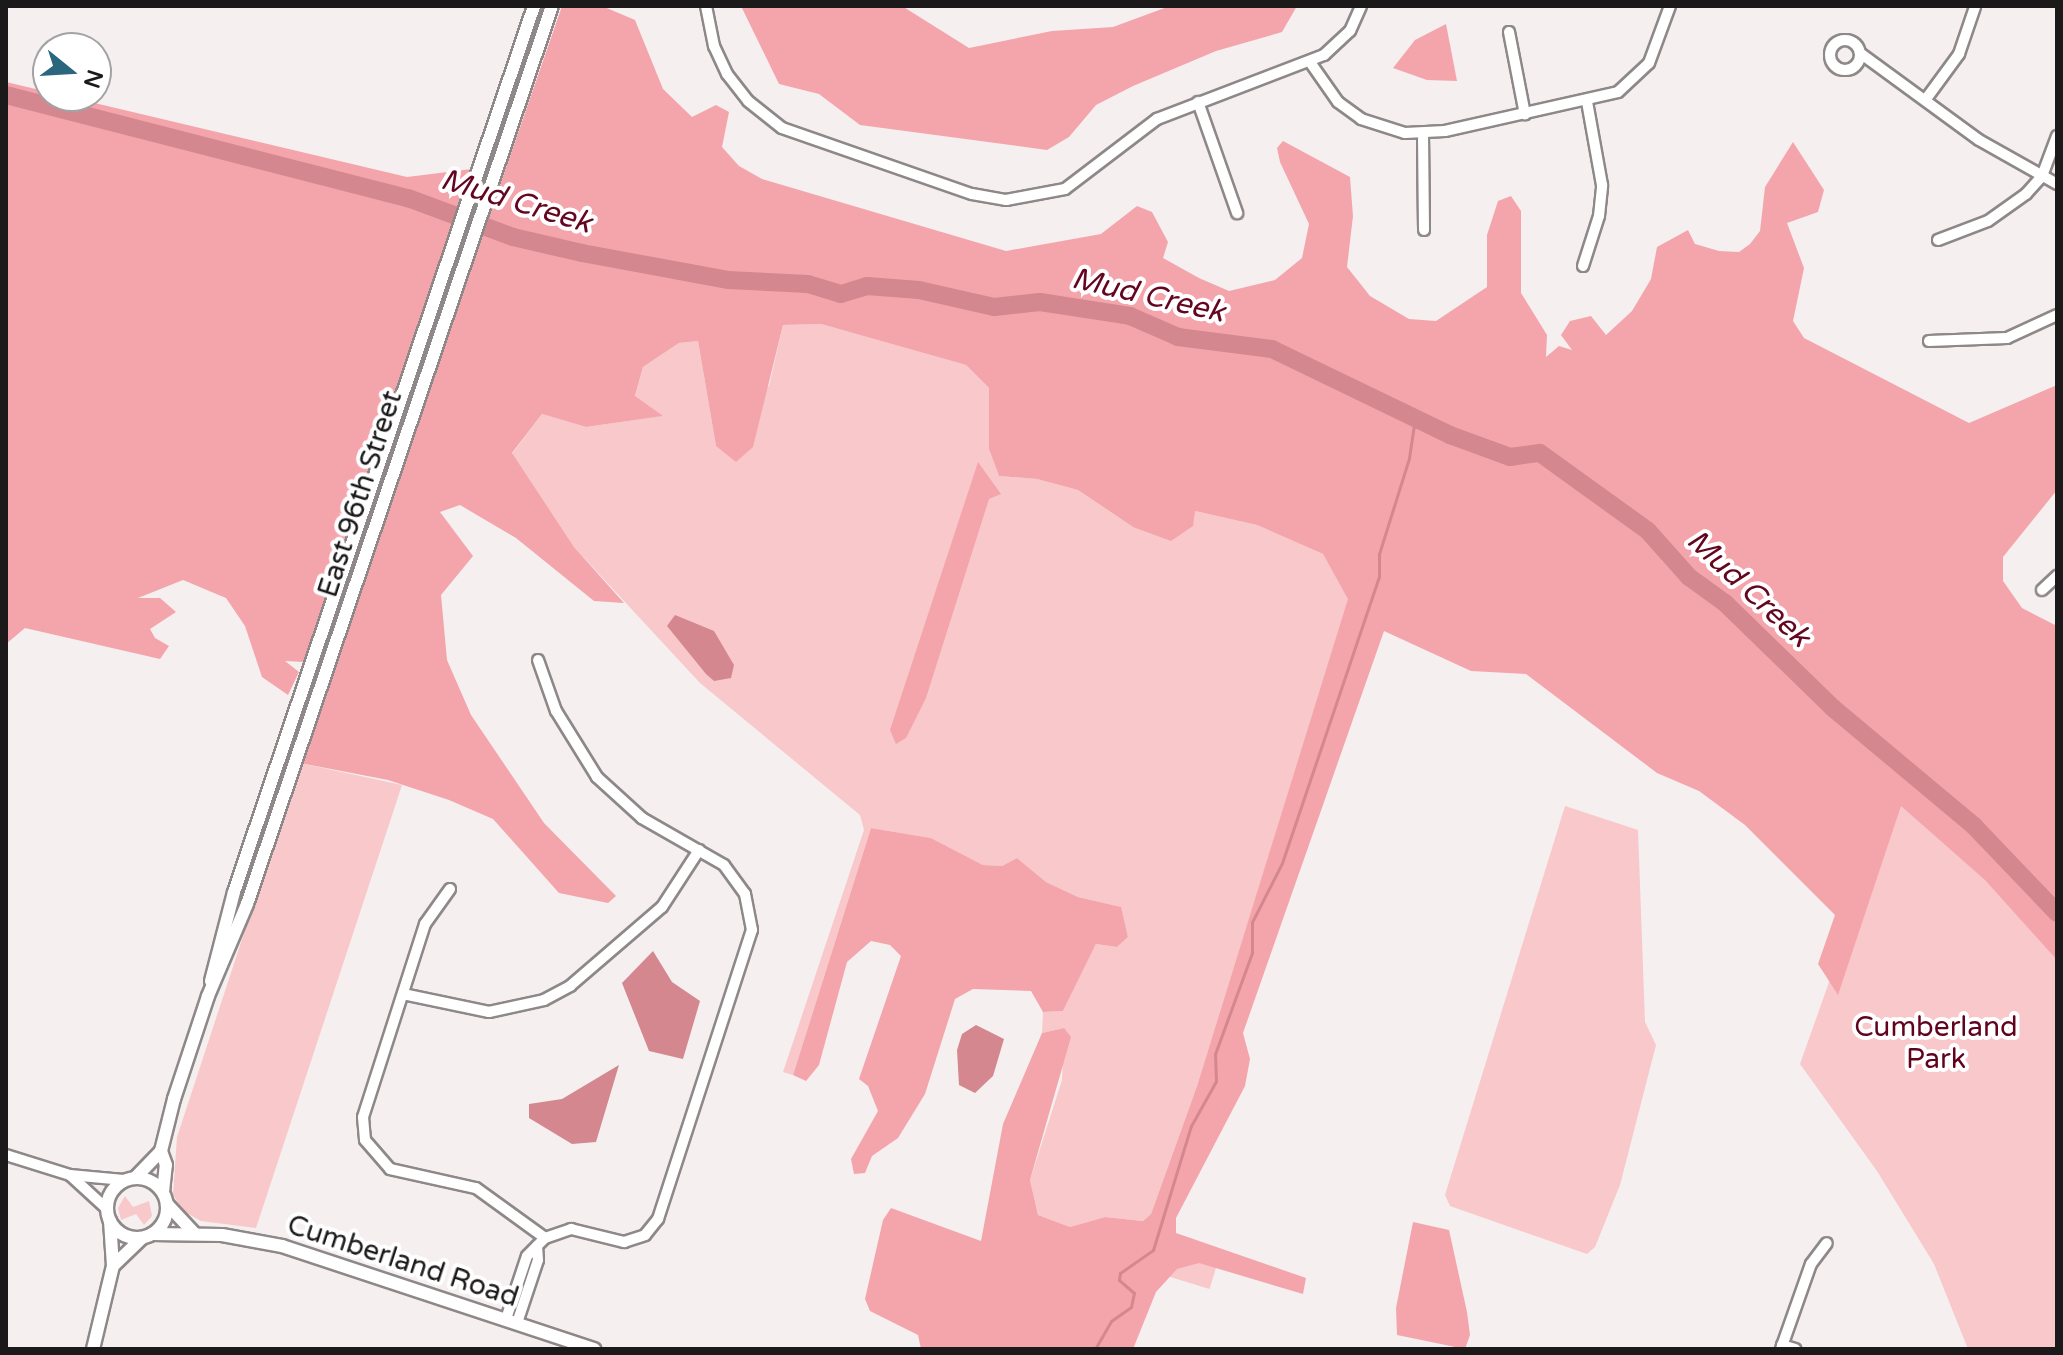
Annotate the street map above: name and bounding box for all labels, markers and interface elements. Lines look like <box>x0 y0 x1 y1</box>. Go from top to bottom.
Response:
north arrow <box>32 32 112 112</box>
text: N <box>78 66 108 91</box>
water label: Mud Creek <box>436 162 596 242</box>
water label: Mud Creek <box>1068 261 1228 331</box>
street label: East 96th Street <box>311 387 409 601</box>
water label: Mud Creek <box>1679 523 1817 655</box>
park label: Cumberland Park <box>1854 1010 2018 1076</box>
street label: Cumberland Road <box>283 1208 523 1314</box>

